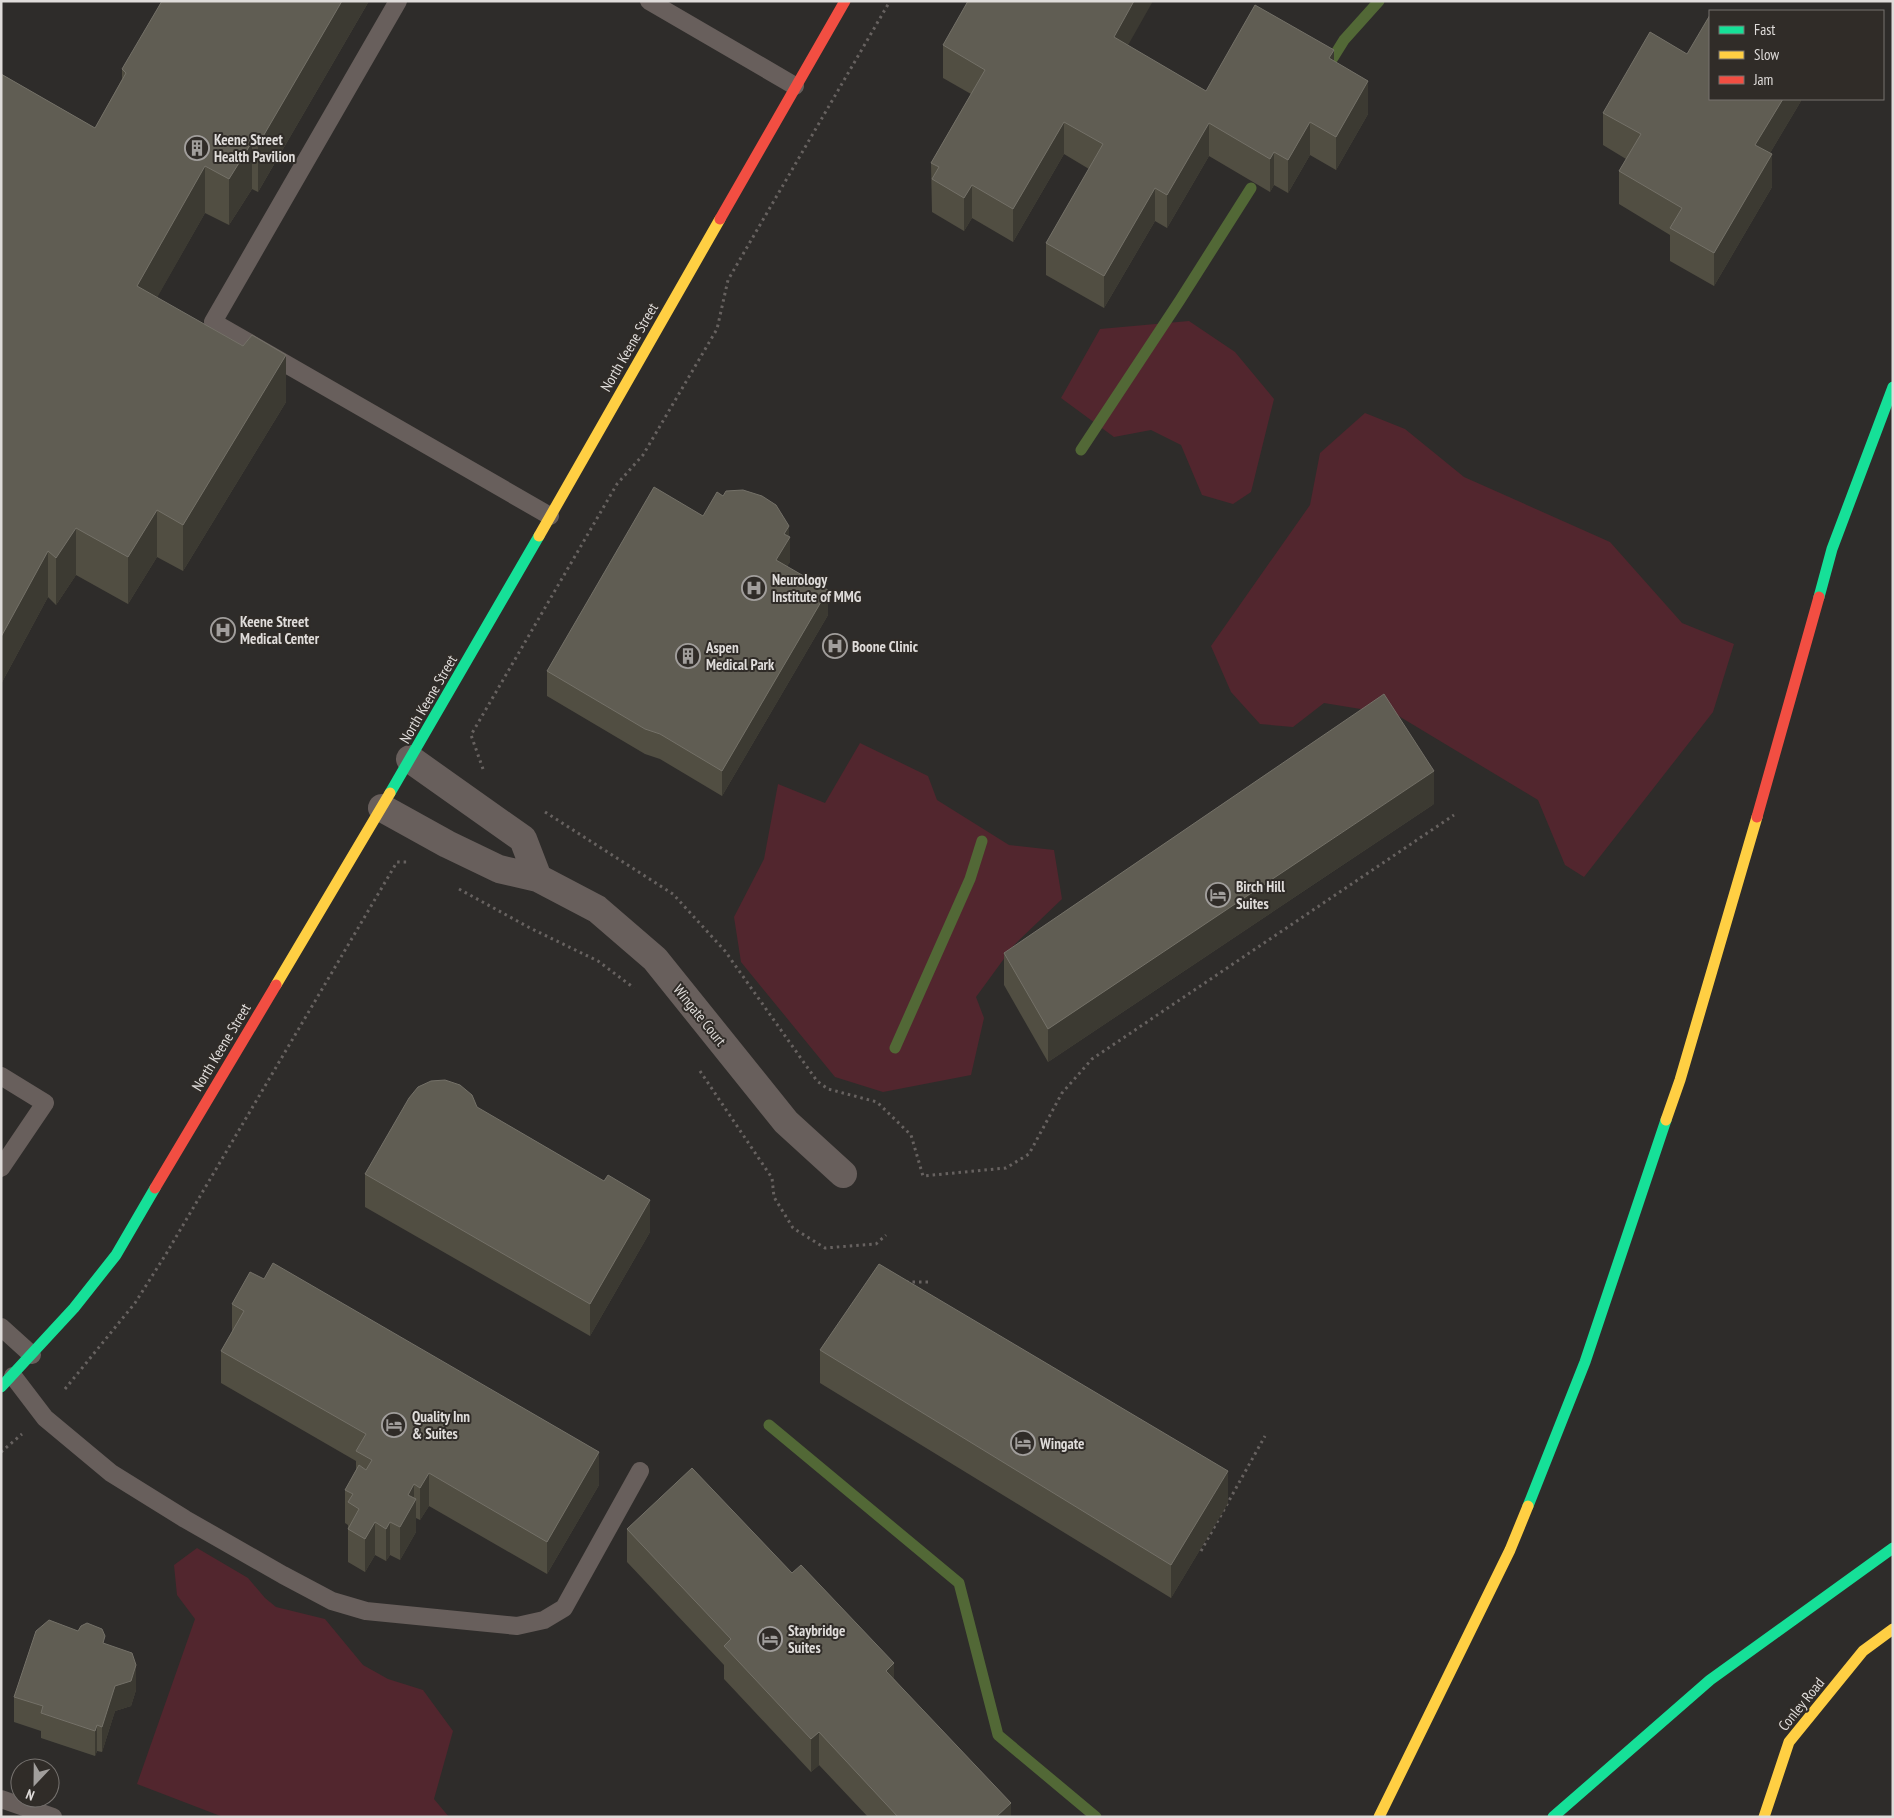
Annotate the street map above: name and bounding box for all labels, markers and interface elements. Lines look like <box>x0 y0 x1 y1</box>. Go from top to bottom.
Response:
legend <box>1709 10 1884 100</box>
text: Fast <box>1754 20 1775 39</box>
text: Slow <box>1754 45 1779 64</box>
text: Jam <box>1753 70 1773 89</box>
place label: Keene Street Health Pavilion <box>214 130 295 166</box>
building icon: Keene Street Health Pavilion <box>184 135 210 161</box>
street label: North Keene Street <box>596 299 662 395</box>
place label: Neurology Institute of MMG <box>772 570 862 606</box>
hospital icon: Neurology Institute of MMG <box>741 575 767 601</box>
place label: Keene Street Medical Center <box>240 612 320 648</box>
hospital icon: Keene Street Medical Center <box>210 617 236 643</box>
hospital icon: Boone Clinic <box>822 633 848 659</box>
place label: Boone Clinic <box>852 637 919 656</box>
place label: Aspen Medical Park <box>705 638 775 674</box>
building icon: Aspen Medical Park <box>675 643 701 669</box>
street label: North Keene Street <box>395 651 461 747</box>
place label: Birch Hill Suites <box>1236 877 1285 913</box>
hotel icon: Birch Hill Suites <box>1205 882 1231 908</box>
street label: Wingate Court <box>669 980 731 1050</box>
street label: North Keene Street <box>187 1000 255 1094</box>
place label: Quality Inn & Suites <box>412 1407 470 1443</box>
hotel icon: Quality Inn & Suites <box>381 1412 407 1438</box>
hotel icon: Wingate <box>1010 1430 1036 1456</box>
place label: Wingate <box>1039 1434 1085 1453</box>
place label: Staybridge Suites <box>788 1621 845 1657</box>
hotel icon: Staybridge Suites <box>757 1626 783 1652</box>
street label: Conley Road <box>1774 1674 1828 1734</box>
north arrow <box>10 1758 60 1808</box>
text: N <box>23 1785 37 1805</box>

